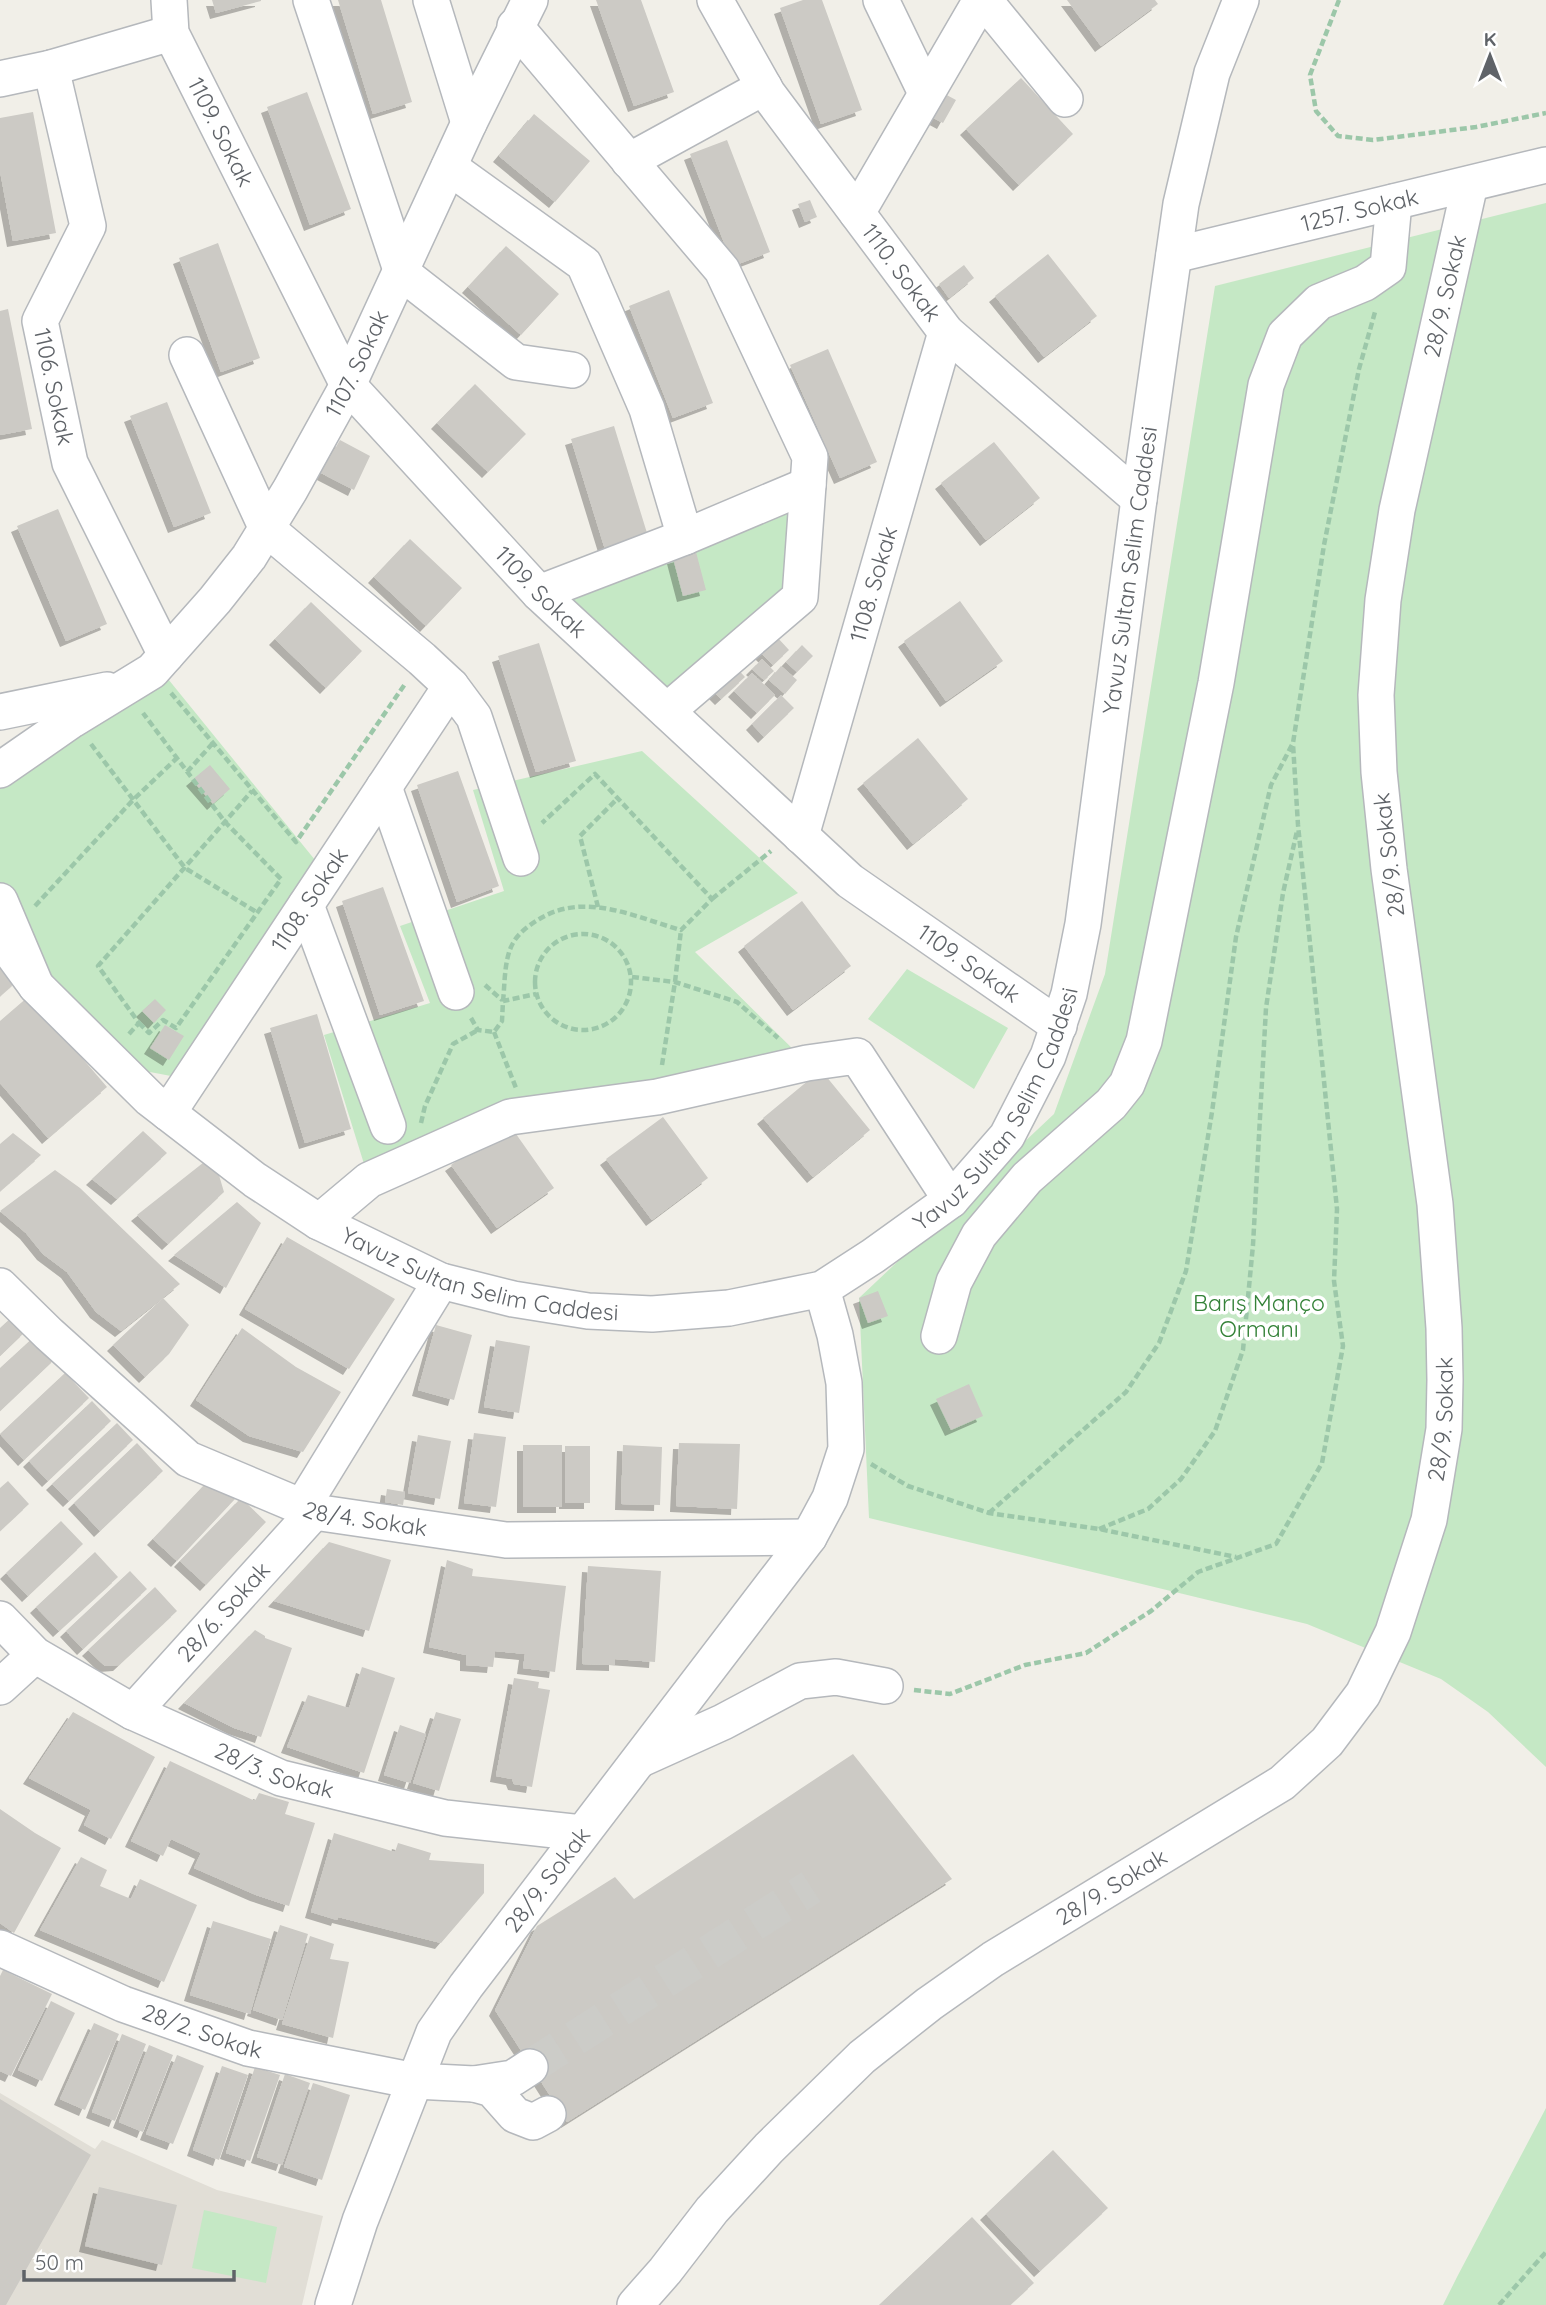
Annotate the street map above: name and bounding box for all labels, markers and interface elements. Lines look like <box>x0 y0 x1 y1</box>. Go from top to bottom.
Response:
north arrow <box>1455 21 1525 91</box>
text: K <box>1484 27 1496 51</box>
street label: 1109. Sokak <box>182 72 261 191</box>
street label: 1257. Sokak <box>1298 181 1421 238</box>
street label: 1110. Sokak <box>856 218 948 327</box>
street label: 28/9. Sokak <box>1417 232 1472 360</box>
street label: 1107. Sokak <box>318 305 395 422</box>
street label: 1106. Sokak <box>28 326 81 448</box>
street label: Yavuz Sultan Selim Caddesi <box>1096 424 1163 716</box>
street label: 1108. Sokak <box>843 523 903 645</box>
street label: 1109. Sokak <box>489 540 593 644</box>
street label: 28/9. Sokak <box>1367 791 1411 919</box>
street label: 1108. Sokak <box>264 842 354 957</box>
street label: 1109. Sokak <box>912 917 1026 1009</box>
street label: Yavuz Sultan Selim Caddesi <box>907 985 1084 1237</box>
street label: Yavuz Sultan Selim Caddesi <box>337 1220 619 1326</box>
park label: Barış Manço Ormanı <box>1193 1288 1325 1343</box>
street label: 28/9. Sokak <box>1421 1357 1459 1483</box>
street label: 28/4. Sokak <box>299 1494 429 1542</box>
street label: 28/6. Sokak <box>170 1555 276 1668</box>
street label: 28/3. Sokak <box>210 1735 337 1804</box>
street label: 28/9. Sokak <box>497 1821 596 1938</box>
street label: 28/9. Sokak <box>1050 1842 1172 1931</box>
street label: 28/2. Sokak <box>138 1997 265 2064</box>
scale bar <box>24 2238 234 2282</box>
text: 50 m <box>35 2249 84 2275</box>

